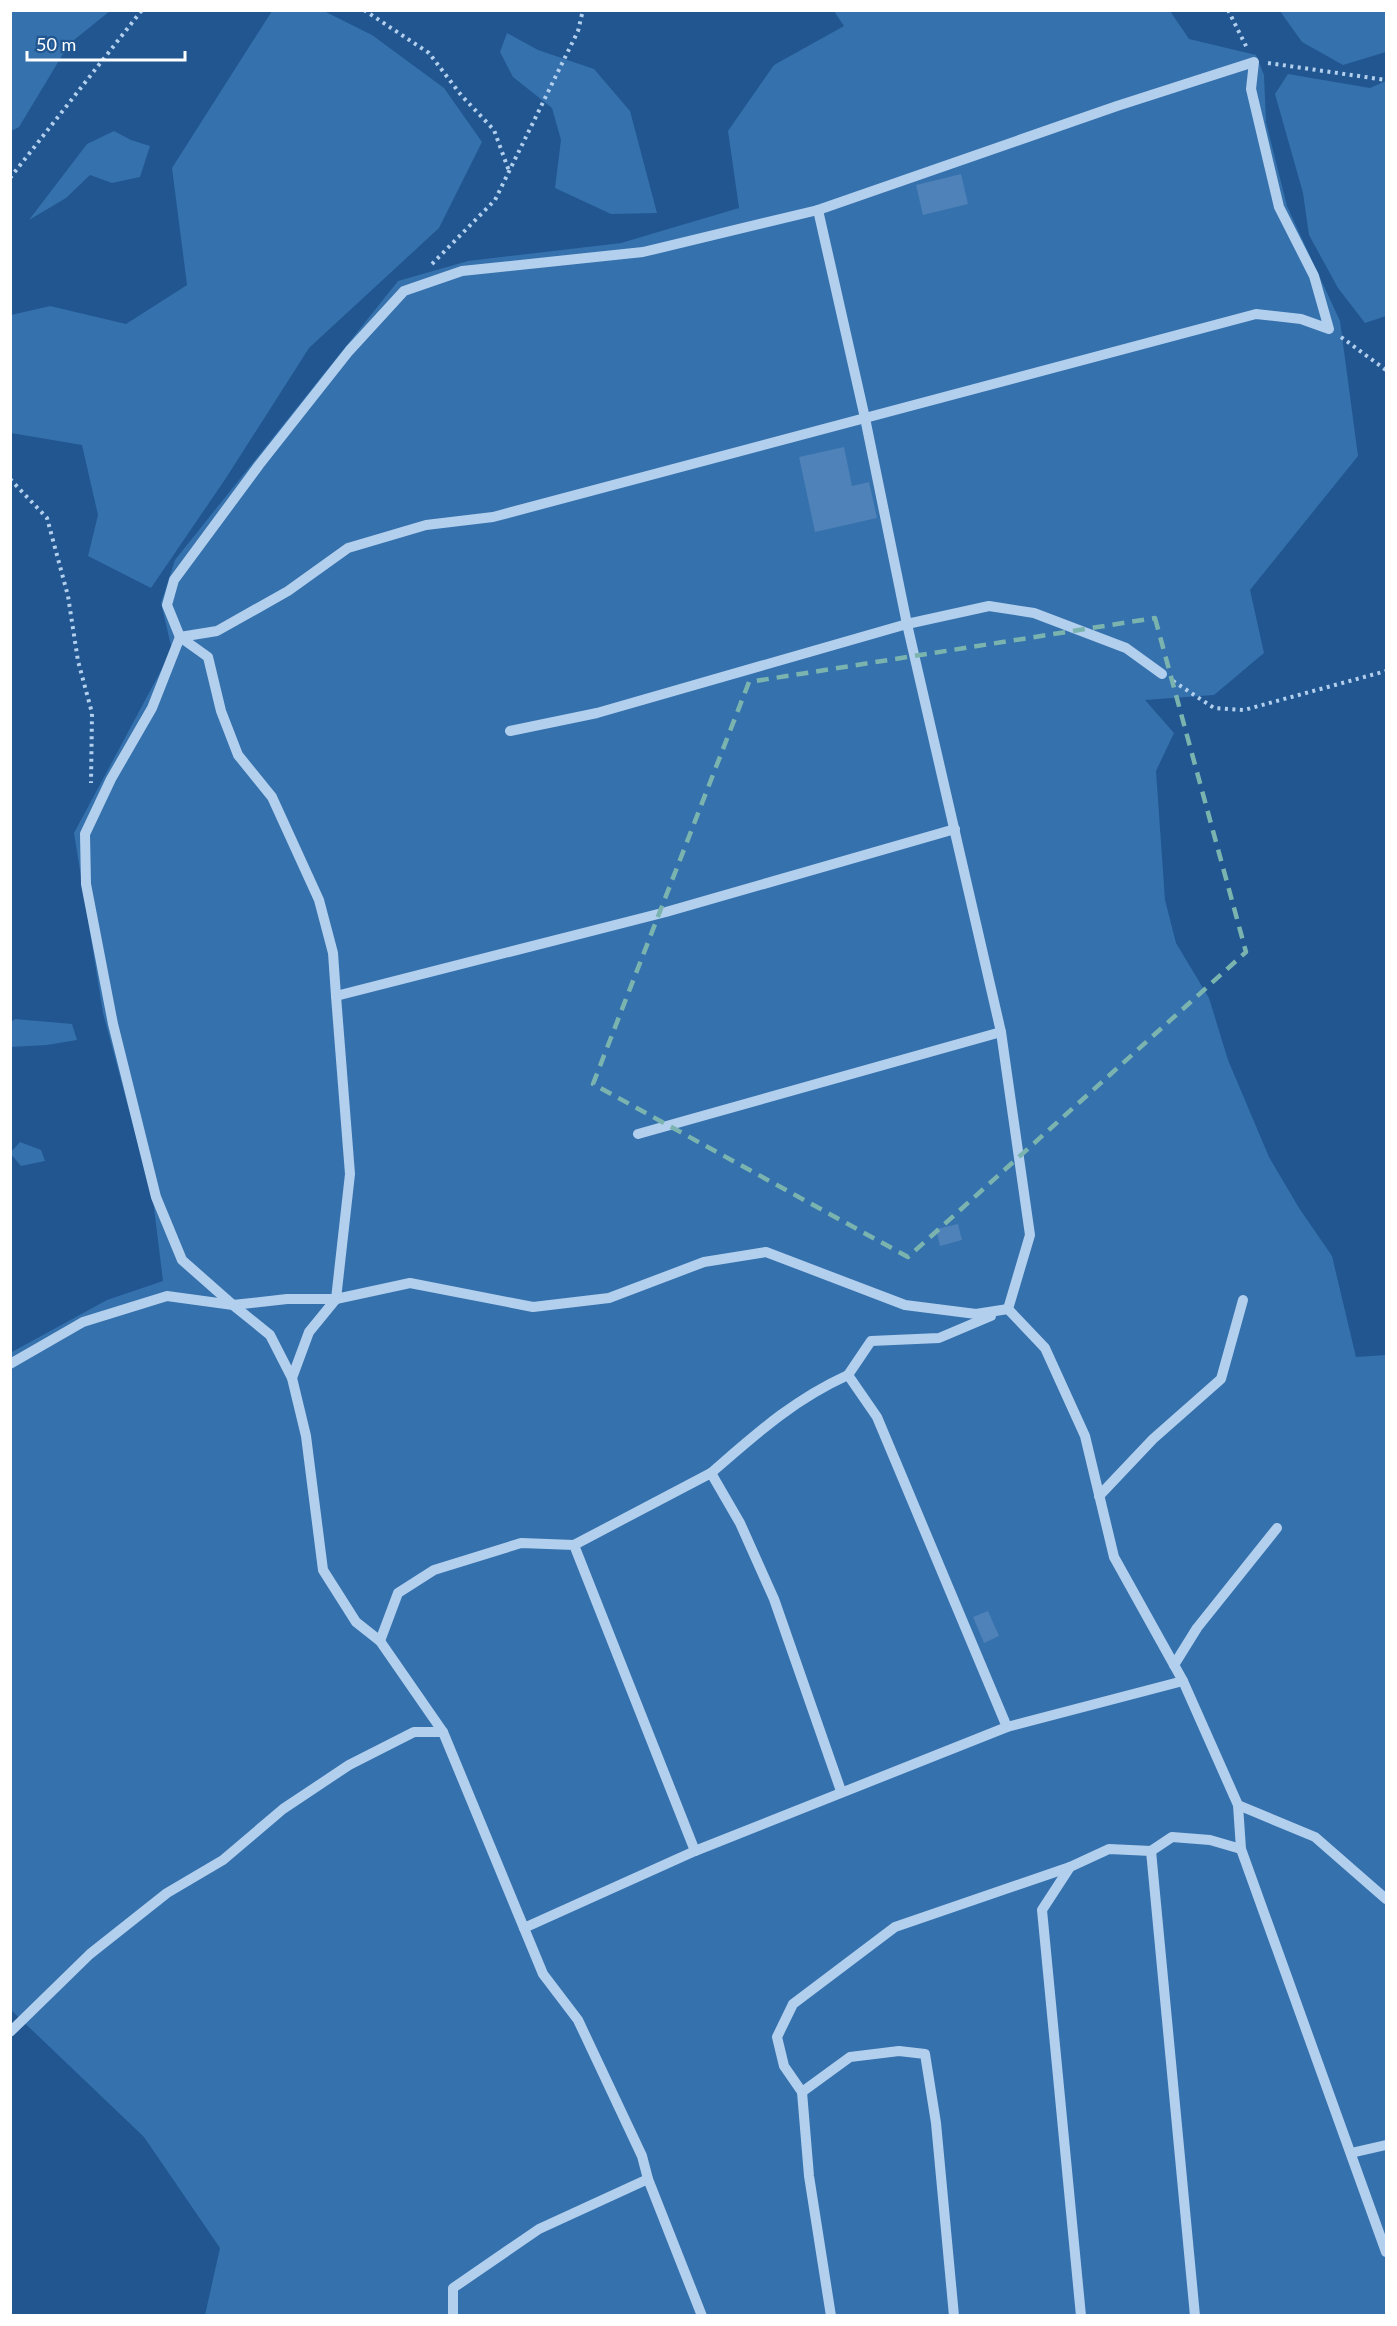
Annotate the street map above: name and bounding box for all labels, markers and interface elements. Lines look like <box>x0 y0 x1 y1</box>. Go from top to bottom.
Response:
scale bar <box>27 24 184 62</box>
text: 50 m <box>36 33 76 55</box>

